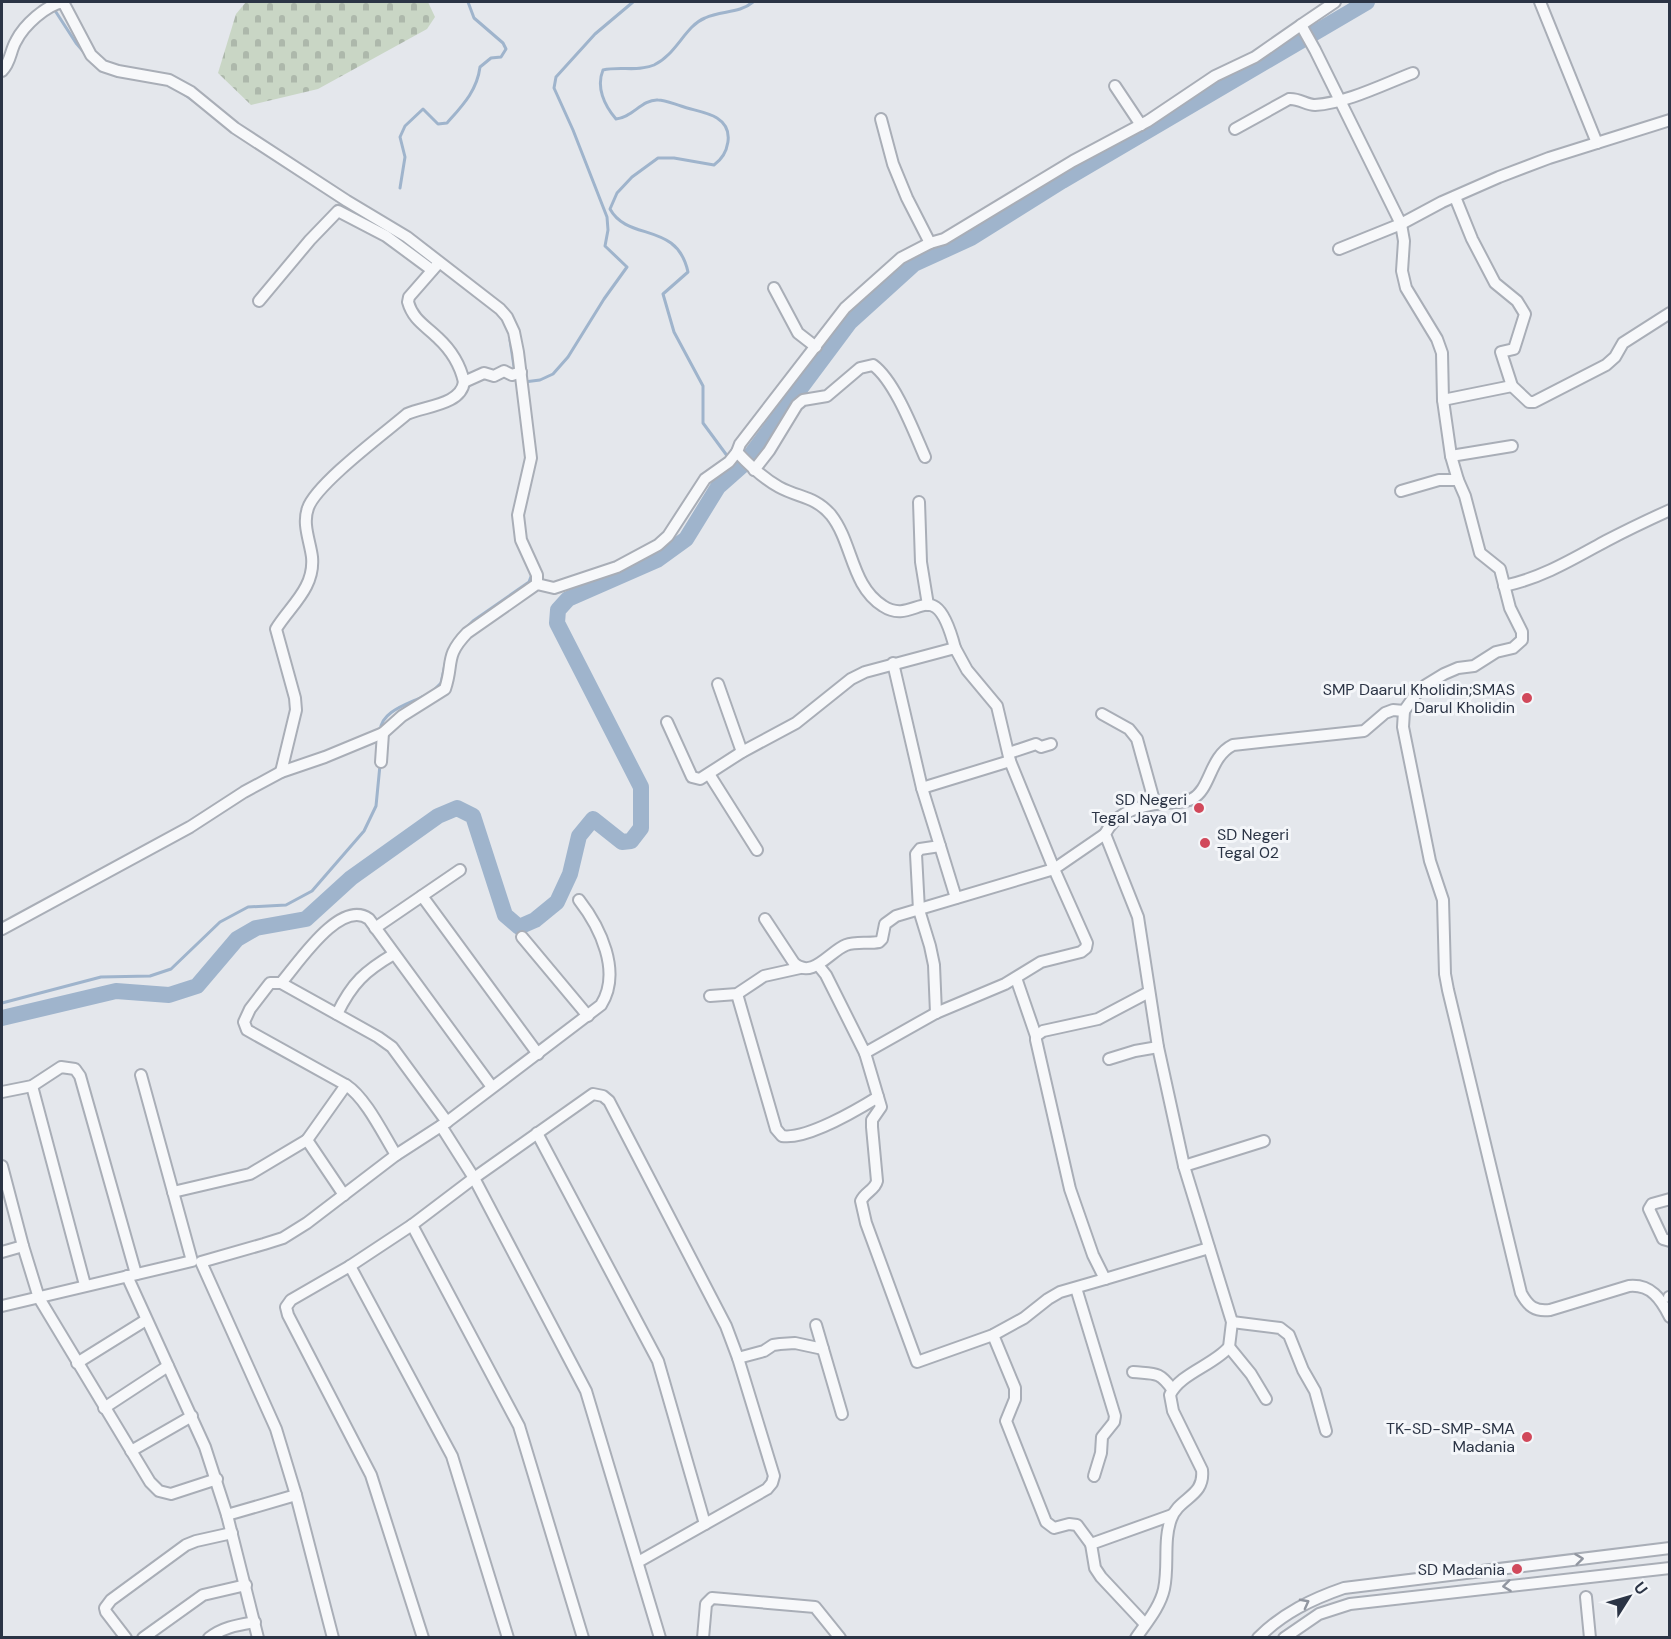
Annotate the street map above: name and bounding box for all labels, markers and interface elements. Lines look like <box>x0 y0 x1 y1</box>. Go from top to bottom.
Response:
place label: SMP Daarul Kholidin;SMAS Darul Kholidin <box>1323 679 1515 718</box>
marker: SMP Daarul Kholidin;SMAS Darul Kholidin <box>1520 691 1534 705</box>
place label: SD Negeri Tegal Jaya 01 <box>1091 789 1187 828</box>
marker: SD Negeri Tegal Jaya 01 <box>1192 801 1206 815</box>
place label: SD Negeri Tegal 02 <box>1217 824 1289 863</box>
marker: SD Negeri Tegal 02 <box>1198 836 1212 850</box>
place label: TK-SD-SMP-SMA Madania <box>1386 1418 1515 1457</box>
marker: TK-SD-SMP-SMA Madania <box>1520 1430 1534 1444</box>
one-way arrow <box>1575 1553 1584 1565</box>
place label: SD Madania <box>1418 1559 1505 1580</box>
marker: SD Madania <box>1510 1562 1524 1576</box>
north arrow <box>1599 1567 1659 1627</box>
text: U <box>1629 1578 1652 1599</box>
one-way arrow <box>1502 1579 1512 1592</box>
one-way arrow <box>1299 1599 1310 1610</box>

